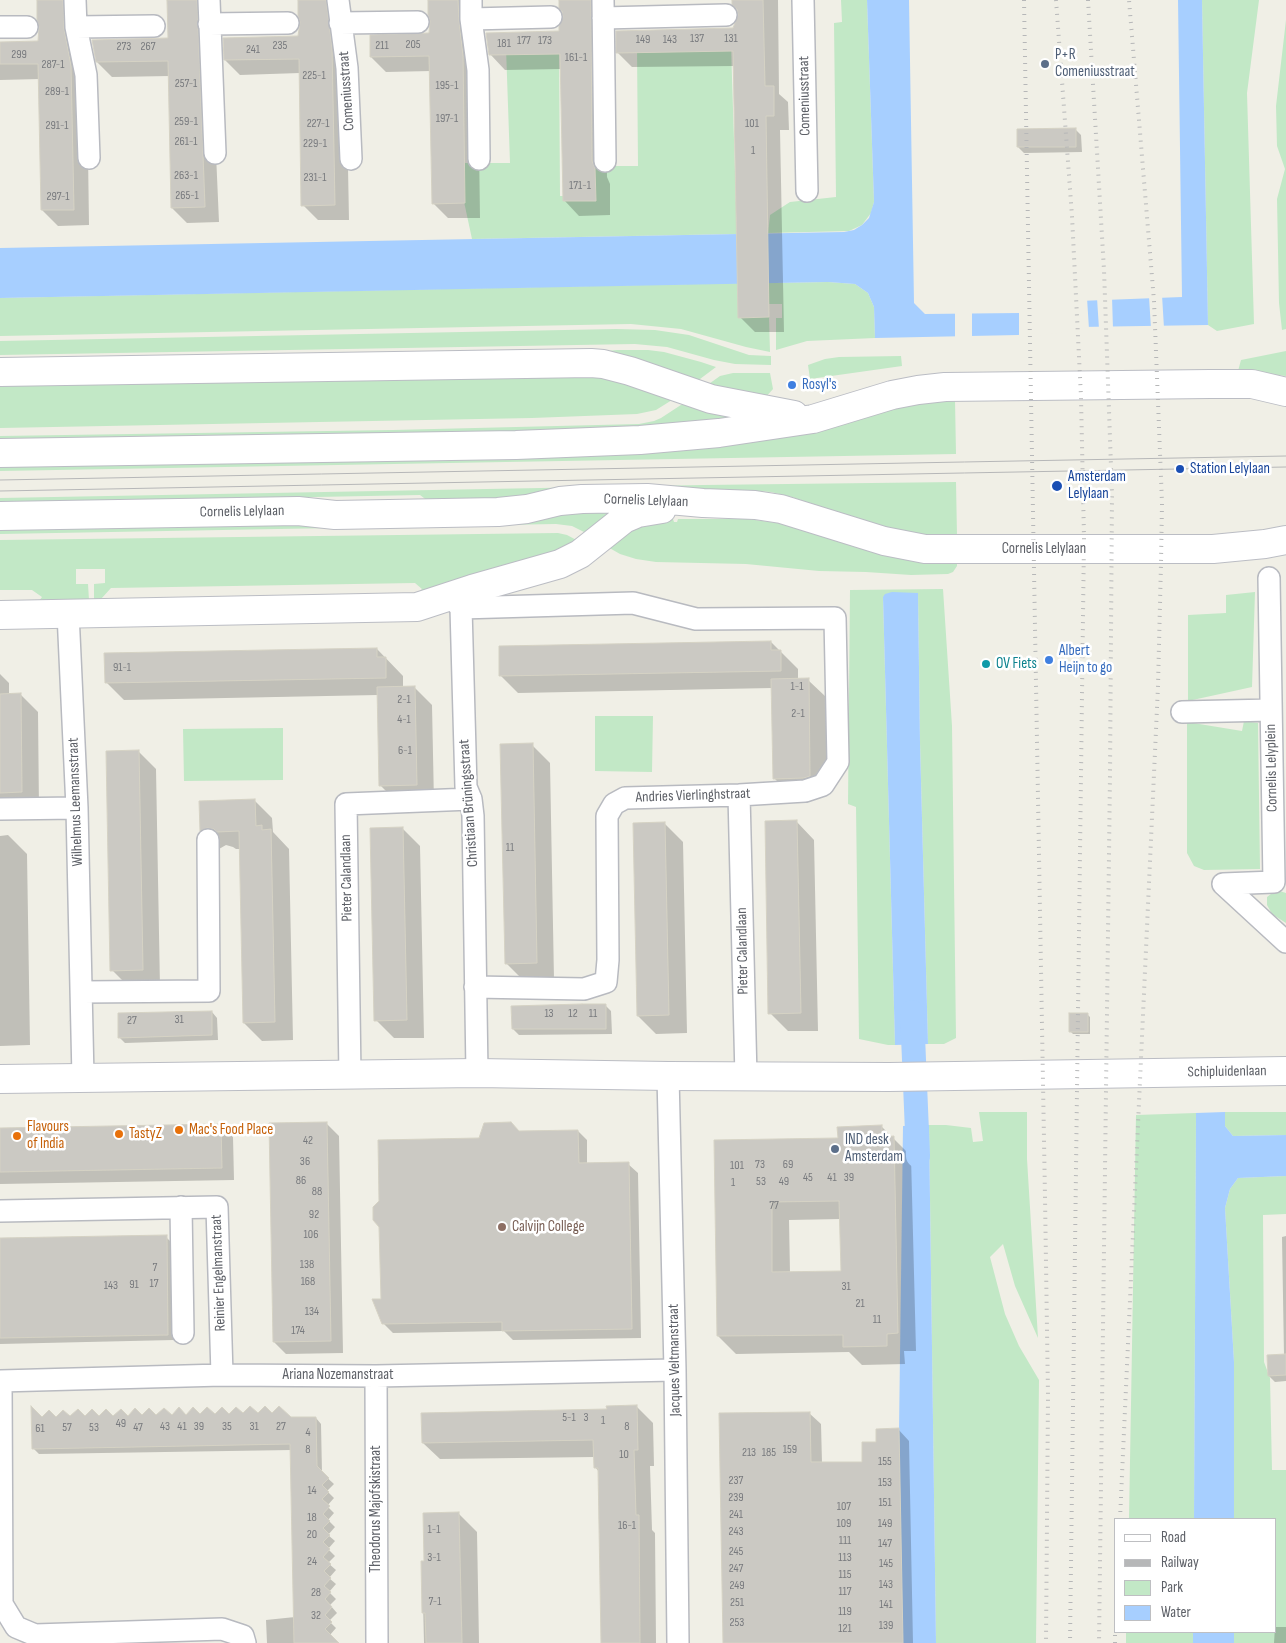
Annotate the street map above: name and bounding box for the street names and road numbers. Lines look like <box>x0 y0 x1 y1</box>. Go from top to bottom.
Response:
street label: Comeniusstraat <box>335 51 359 131</box>
street label: Comeniusstraat <box>795 56 815 136</box>
street label: Cornelis Lelylaan <box>603 491 689 511</box>
street label: Cornelis Lelylaan <box>200 502 284 522</box>
street label: Cornelis Lelylaan <box>1002 540 1086 558</box>
street label: Cornelis Lelyplein <box>1262 724 1282 812</box>
street label: Wilhelmus Leemansstraat <box>65 737 87 867</box>
street label: Christiaan Brüningsstraat <box>456 738 482 868</box>
street label: Andries Vierlinghstraat <box>635 785 751 807</box>
street label: Pieter Calandlaan <box>337 834 357 922</box>
street label: Pieter Calandlaan <box>733 907 753 995</box>
street label: Schipluidenlaan <box>1187 1062 1267 1082</box>
street label: Reinier Engelmanstraat <box>208 1214 230 1332</box>
street label: Jacques Veltmanstraat <box>665 1303 685 1417</box>
street label: Ariana Nozemanstraat <box>282 1366 394 1384</box>
street label: Theodorus Majofskistraat <box>367 1445 385 1573</box>

